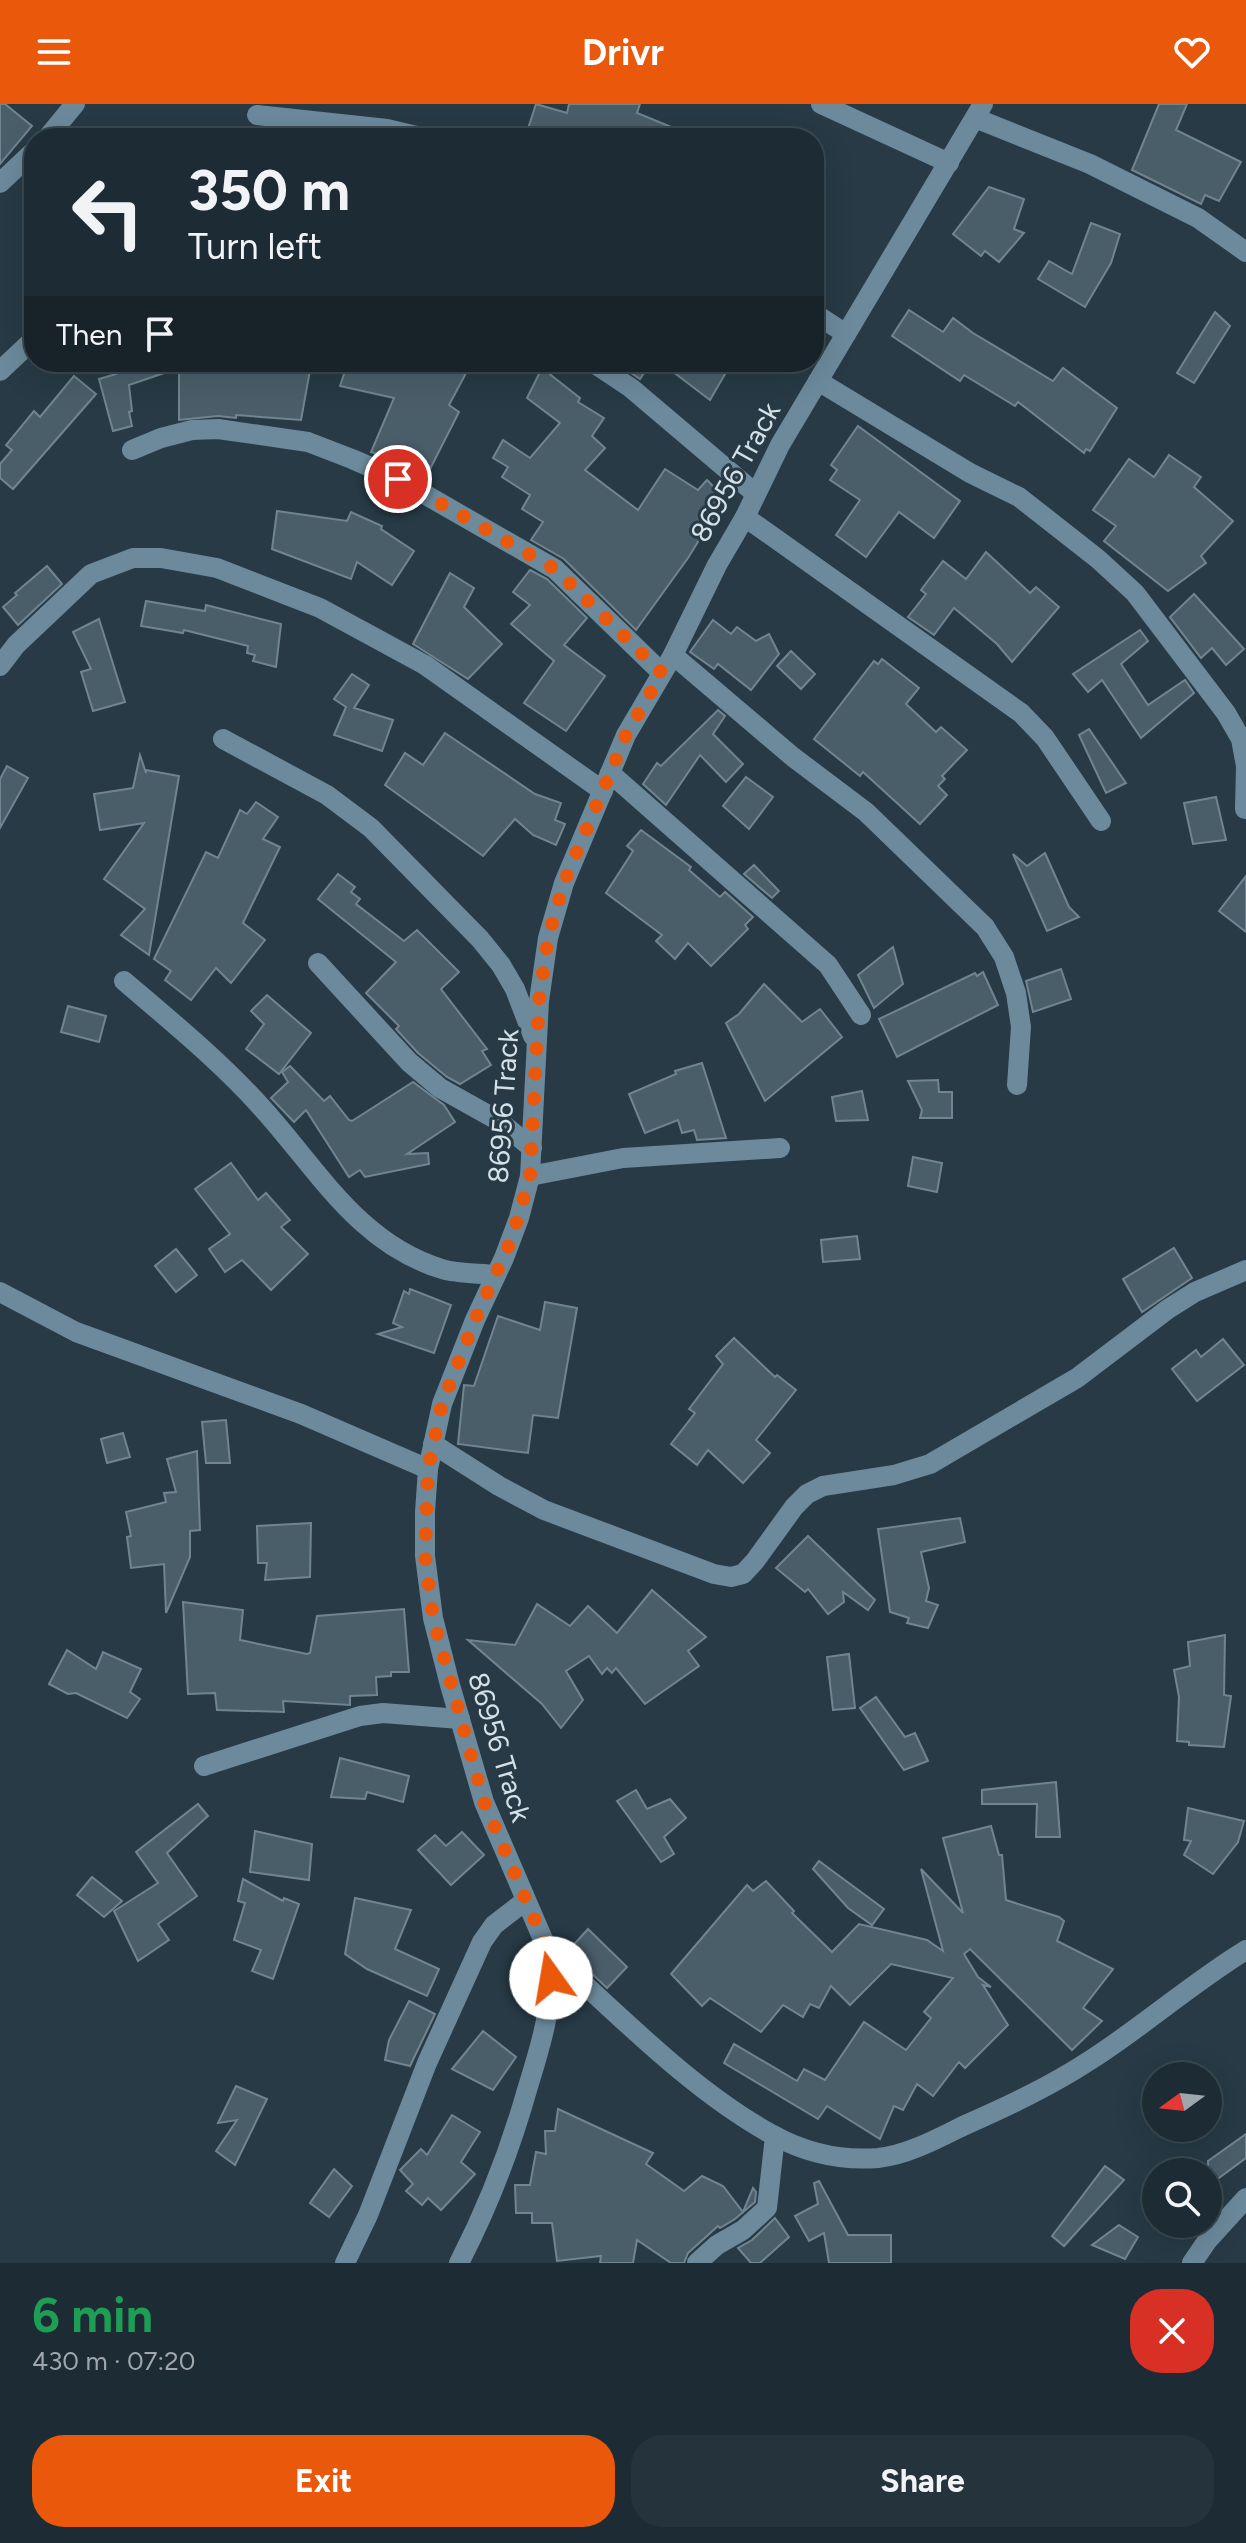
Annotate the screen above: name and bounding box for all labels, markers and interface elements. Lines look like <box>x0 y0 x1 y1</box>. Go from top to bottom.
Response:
icon: menu <box>32 30 76 74</box>
icon: heart <box>1170 30 1214 74</box>
text: Drivr <box>582 31 664 74</box>
text: 350 m <box>188 157 350 224</box>
icon: left <box>56 160 160 264</box>
text: Turn left <box>188 225 322 268</box>
icon: arrive <box>138 312 182 356</box>
text: Then <box>56 316 122 353</box>
street label: 86956 Track <box>683 396 787 548</box>
pin <box>364 445 432 513</box>
icon: arrive <box>376 457 420 501</box>
street label: 86956 Track <box>481 1027 525 1184</box>
street label: 86956 Track <box>461 1668 539 1826</box>
position arrow <box>509 1936 593 2020</box>
north arrow <box>1142 2062 1222 2142</box>
map controls <box>1142 2062 1222 2238</box>
button: search <box>1142 2158 1222 2238</box>
text: 6 min <box>32 2286 153 2344</box>
button: close <box>1130 2289 1214 2373</box>
text: 430 m · 07:20 <box>32 2345 195 2377</box>
button: Exit <box>32 2435 615 2527</box>
button: Share <box>631 2435 1214 2527</box>

